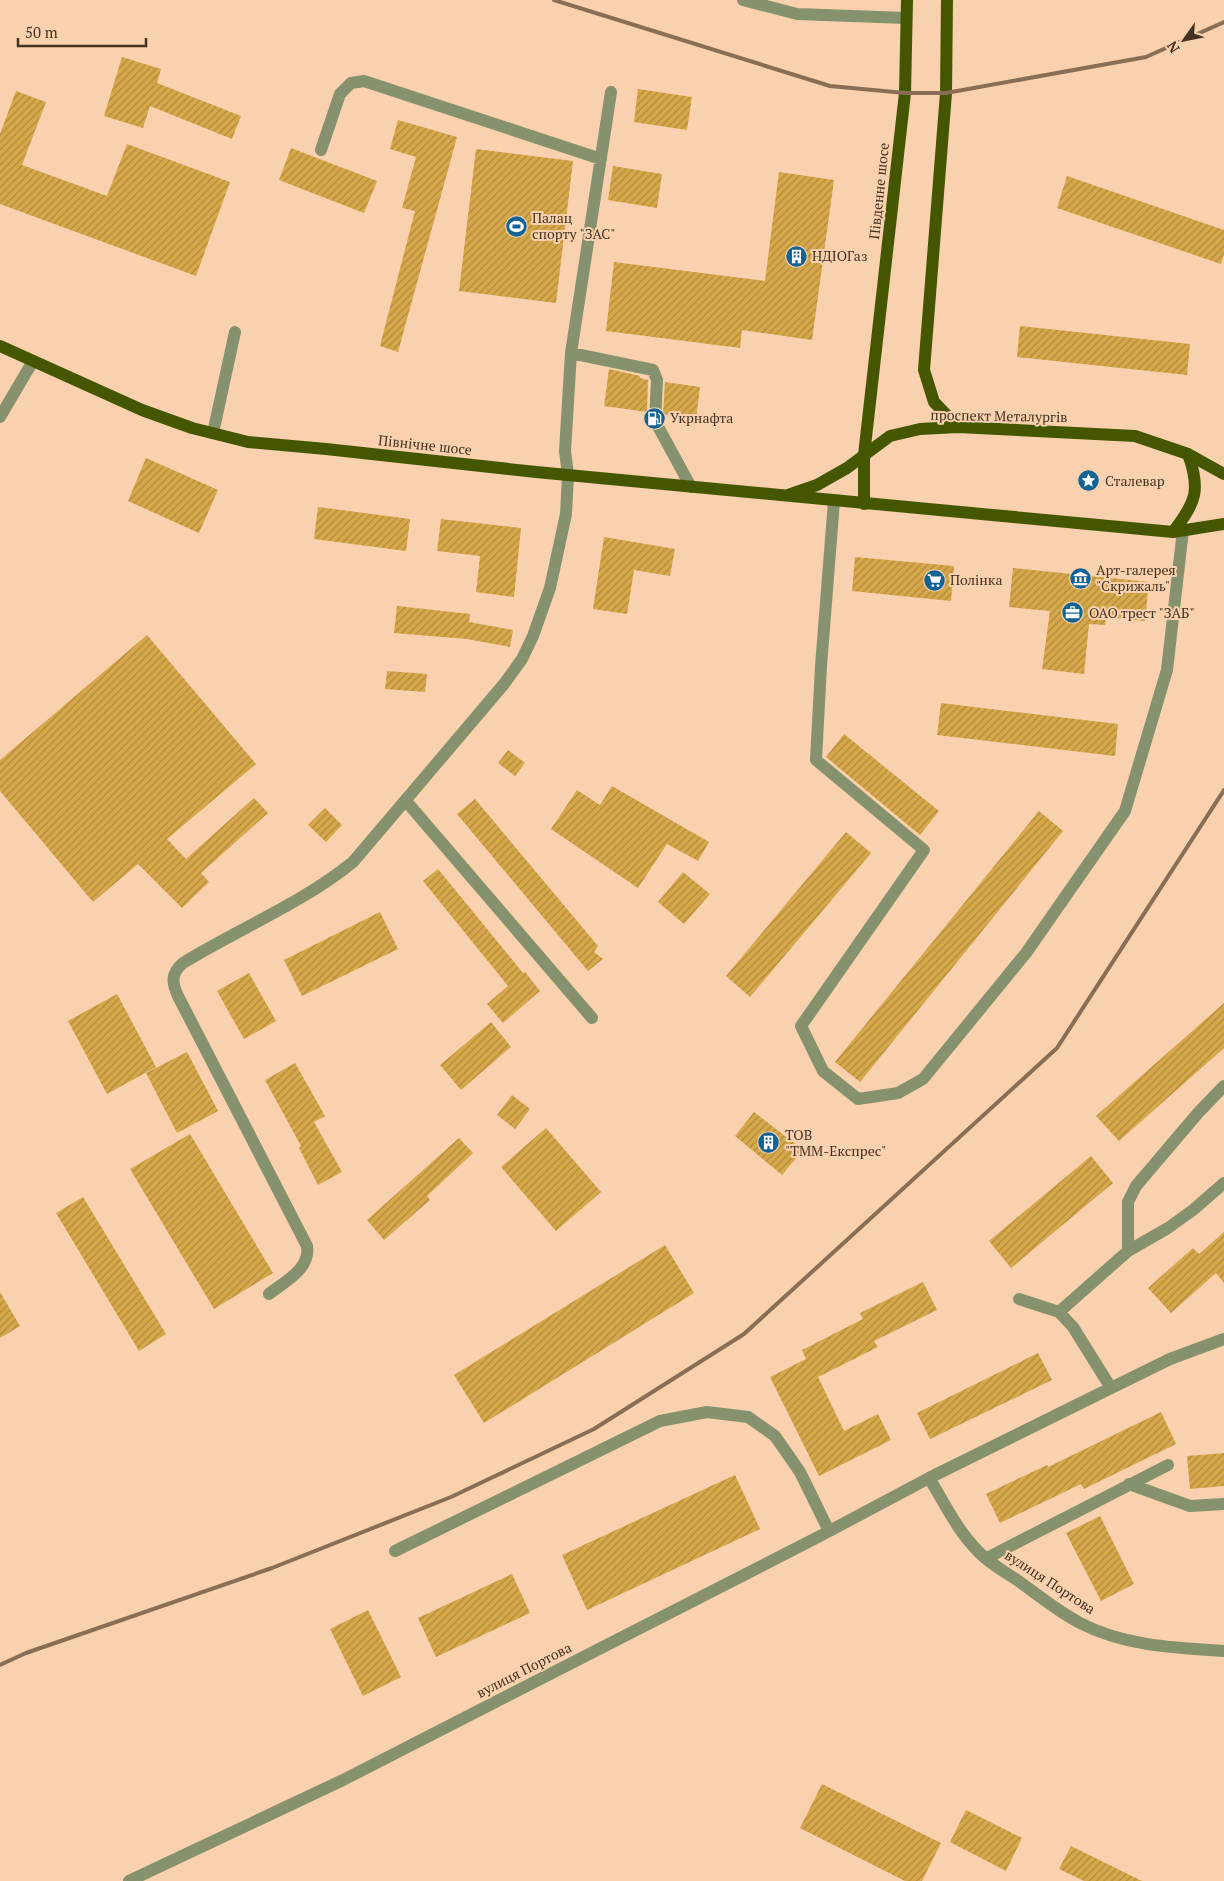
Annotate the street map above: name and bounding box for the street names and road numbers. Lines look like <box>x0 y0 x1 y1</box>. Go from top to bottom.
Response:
street label: Південне шосе <box>864 142 893 240</box>
street label: проспект Металургів <box>930 405 1068 426</box>
street label: Північне шосе <box>377 430 473 459</box>
street label: вулиця Портова <box>1001 1545 1099 1618</box>
street label: вулиця Портова <box>473 1637 575 1702</box>

